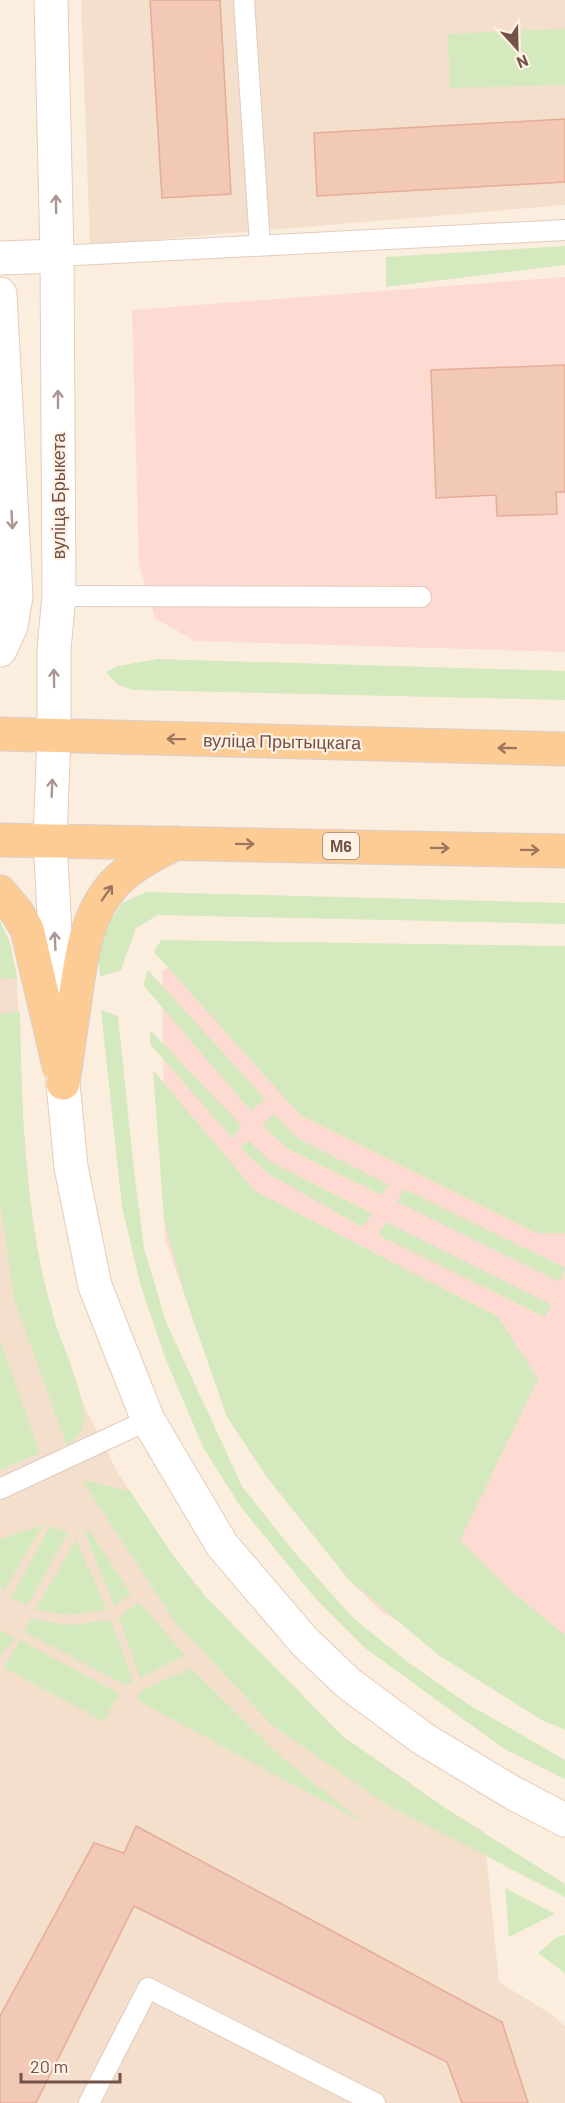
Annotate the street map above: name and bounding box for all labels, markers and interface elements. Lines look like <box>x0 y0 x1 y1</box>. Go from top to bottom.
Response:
north arrow <box>487 18 547 78</box>
text: N <box>514 52 531 73</box>
one-way arrow <box>50 195 62 215</box>
one-way arrow <box>52 390 64 410</box>
street label: вуліца Брыкета <box>47 432 69 559</box>
one-way arrow <box>7 509 18 529</box>
one-way arrow <box>48 668 60 688</box>
street label: вуліца Прытыцкага <box>203 729 362 753</box>
one-way arrow <box>167 733 187 745</box>
one-way arrow <box>497 742 517 753</box>
one-way arrow <box>47 778 58 798</box>
road number: М6 <box>323 833 359 859</box>
one-way arrow <box>234 838 254 849</box>
one-way arrow <box>429 842 449 854</box>
one-way arrow <box>520 845 540 856</box>
one-way arrow <box>101 886 113 902</box>
one-way arrow <box>50 931 61 951</box>
scale bar <box>21 2046 120 2084</box>
text: 20 m <box>30 2055 68 2077</box>

